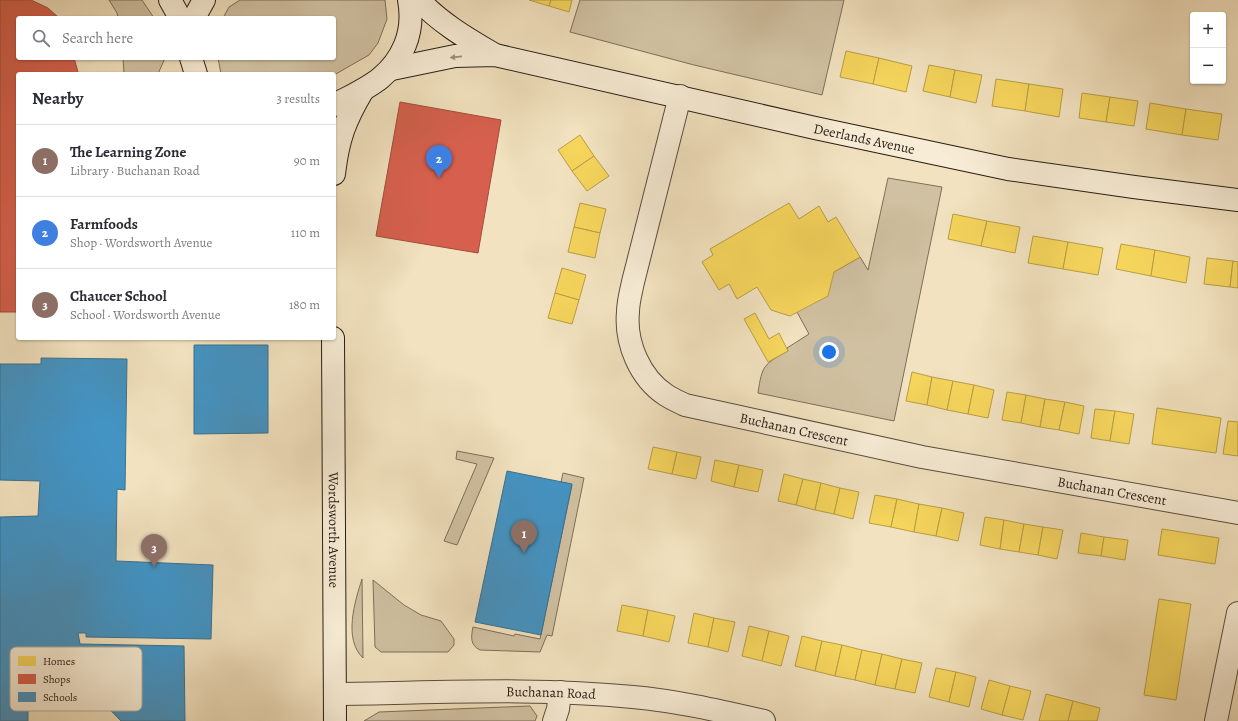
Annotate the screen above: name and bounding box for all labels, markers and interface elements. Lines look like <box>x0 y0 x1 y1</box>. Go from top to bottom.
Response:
map controls <box>1190 12 1226 84</box>
button: + <box>1190 12 1226 48</box>
search box <box>16 16 336 60</box>
icon: search <box>30 27 52 49</box>
text: Search here <box>62 28 133 48</box>
button: − <box>1190 48 1226 84</box>
one-way arrow <box>450 53 462 60</box>
text: Nearby <box>32 87 83 110</box>
text: 3 results <box>276 90 320 107</box>
street label: Deerlands Avenue <box>812 118 917 158</box>
text: The Learning Zone <box>70 142 186 162</box>
pin: 2 <box>426 145 452 178</box>
text: 1 <box>43 152 47 169</box>
text: 90 m <box>294 152 320 169</box>
text: Library · Buchanan Road <box>70 162 200 179</box>
text: Farmfoods <box>70 214 138 234</box>
text: 2 <box>42 224 48 241</box>
text: 110 m <box>291 224 320 241</box>
text: Shop · Wordsworth Avenue <box>70 234 212 251</box>
text: Chaucer School <box>70 286 167 306</box>
text: 3 <box>42 296 48 313</box>
text: 180 m <box>289 296 320 313</box>
text: School · Wordsworth Avenue <box>70 306 221 323</box>
your location <box>819 342 839 362</box>
street label: Buchanan Crescent <box>738 408 850 450</box>
street label: Wordsworth Avenue <box>324 471 344 588</box>
street label: Buchanan Crescent <box>1056 472 1169 510</box>
pin: 1 <box>511 520 537 553</box>
pin: 3 <box>141 534 167 567</box>
legend <box>10 647 142 711</box>
text: Homes <box>43 654 75 669</box>
text: Shops <box>43 672 70 687</box>
street label: Buchanan Road <box>506 682 597 703</box>
text: Schools <box>43 690 77 705</box>

